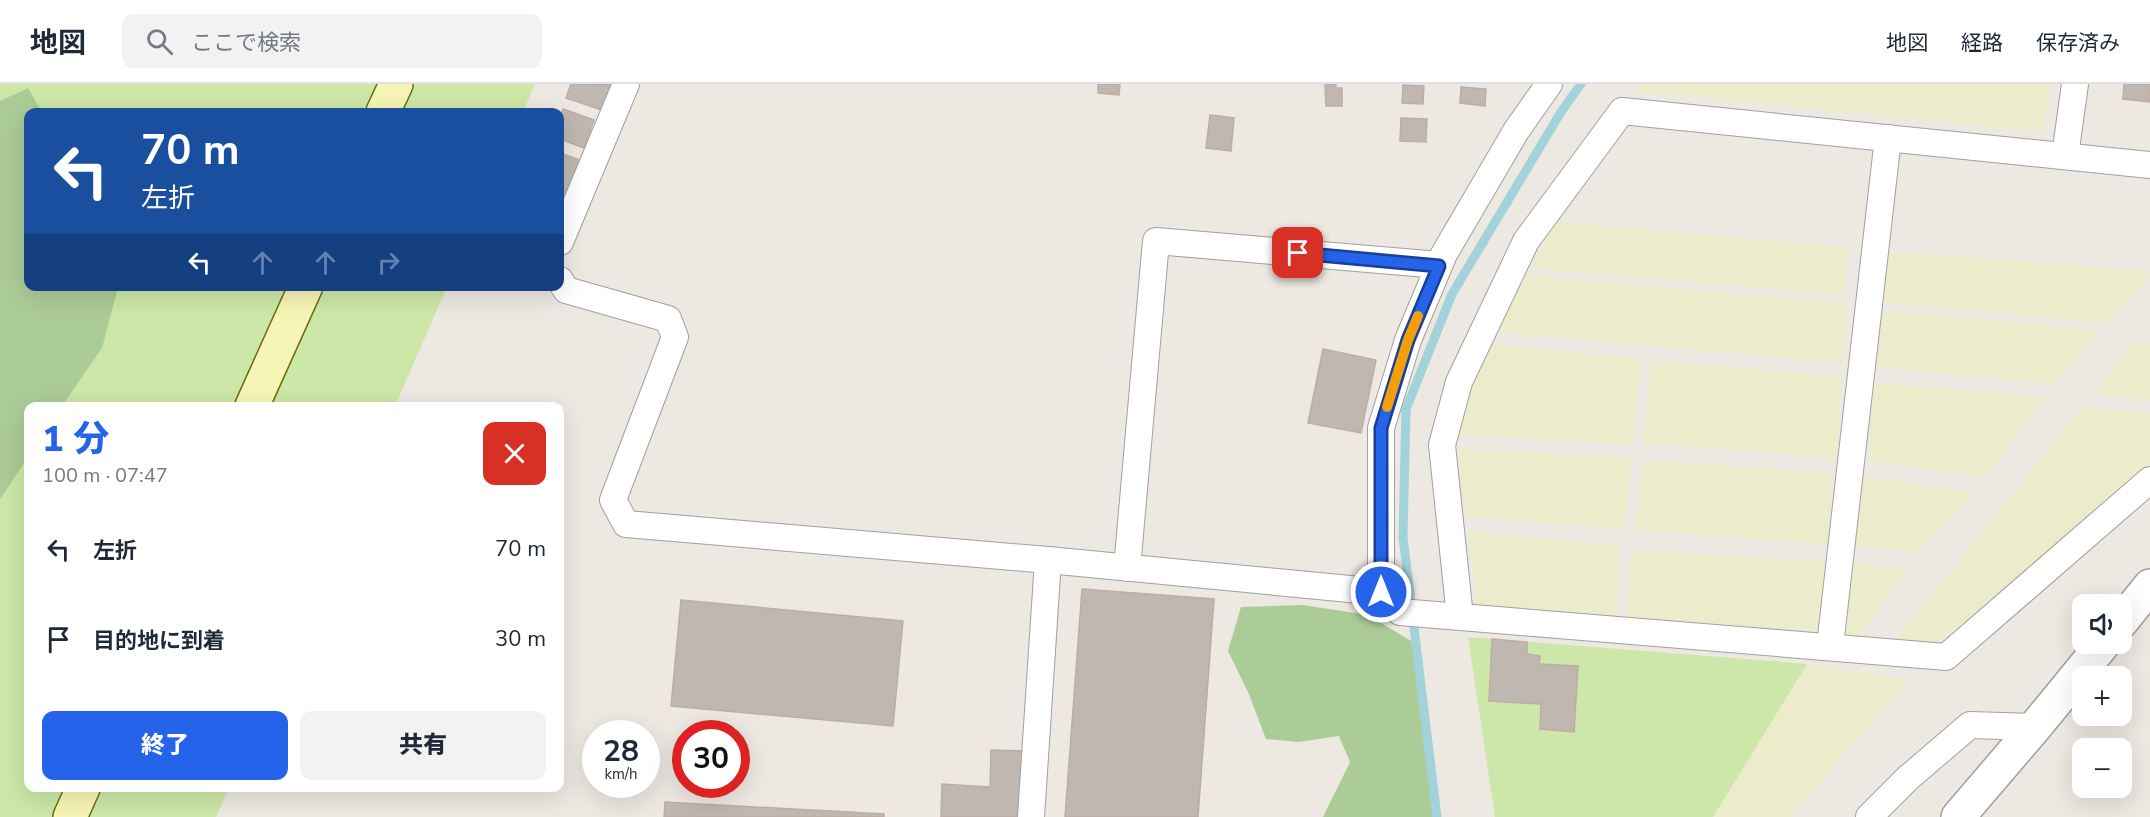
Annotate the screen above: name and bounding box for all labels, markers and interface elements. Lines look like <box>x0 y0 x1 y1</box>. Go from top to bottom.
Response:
search box <box>122 14 542 68</box>
text: 地図 <box>30 24 86 62</box>
icon: search <box>143 25 176 58</box>
text: ここで検索 <box>191 28 301 58</box>
text: 地図 <box>1886 29 1928 57</box>
text: 経路 <box>1961 29 2003 57</box>
text: 保存済み <box>2036 29 2120 57</box>
text: 70 m <box>141 122 240 179</box>
icon: left <box>42 132 120 210</box>
text: 左折 <box>141 180 195 217</box>
pin <box>1272 227 1323 278</box>
icon: arrive <box>1281 236 1314 269</box>
icon: left <box>183 246 216 279</box>
icon: ahead <box>246 246 279 279</box>
icon: ahead <box>309 246 342 279</box>
icon: right <box>372 246 405 279</box>
text: 1 分 <box>42 415 110 464</box>
button: close <box>483 422 546 485</box>
text: 100 m · 07:47 <box>42 462 168 489</box>
icon: left <box>42 533 75 566</box>
text: 70 m <box>495 534 546 564</box>
text: 左折 <box>93 536 137 566</box>
position arrow <box>1349 560 1413 624</box>
map controls <box>2072 594 2132 798</box>
button: sound <box>2072 594 2132 654</box>
icon: arrive <box>42 623 75 656</box>
text: 30 m <box>495 624 546 654</box>
text: 目的地に到着 <box>93 626 225 656</box>
button: + <box>2072 666 2132 726</box>
button: 終了 <box>42 711 288 780</box>
button: 共有 <box>300 711 546 780</box>
speed limit sign: 30 <box>672 720 750 798</box>
text: 28 <box>603 731 639 772</box>
button: − <box>2072 738 2132 798</box>
text: km/h <box>604 764 638 784</box>

